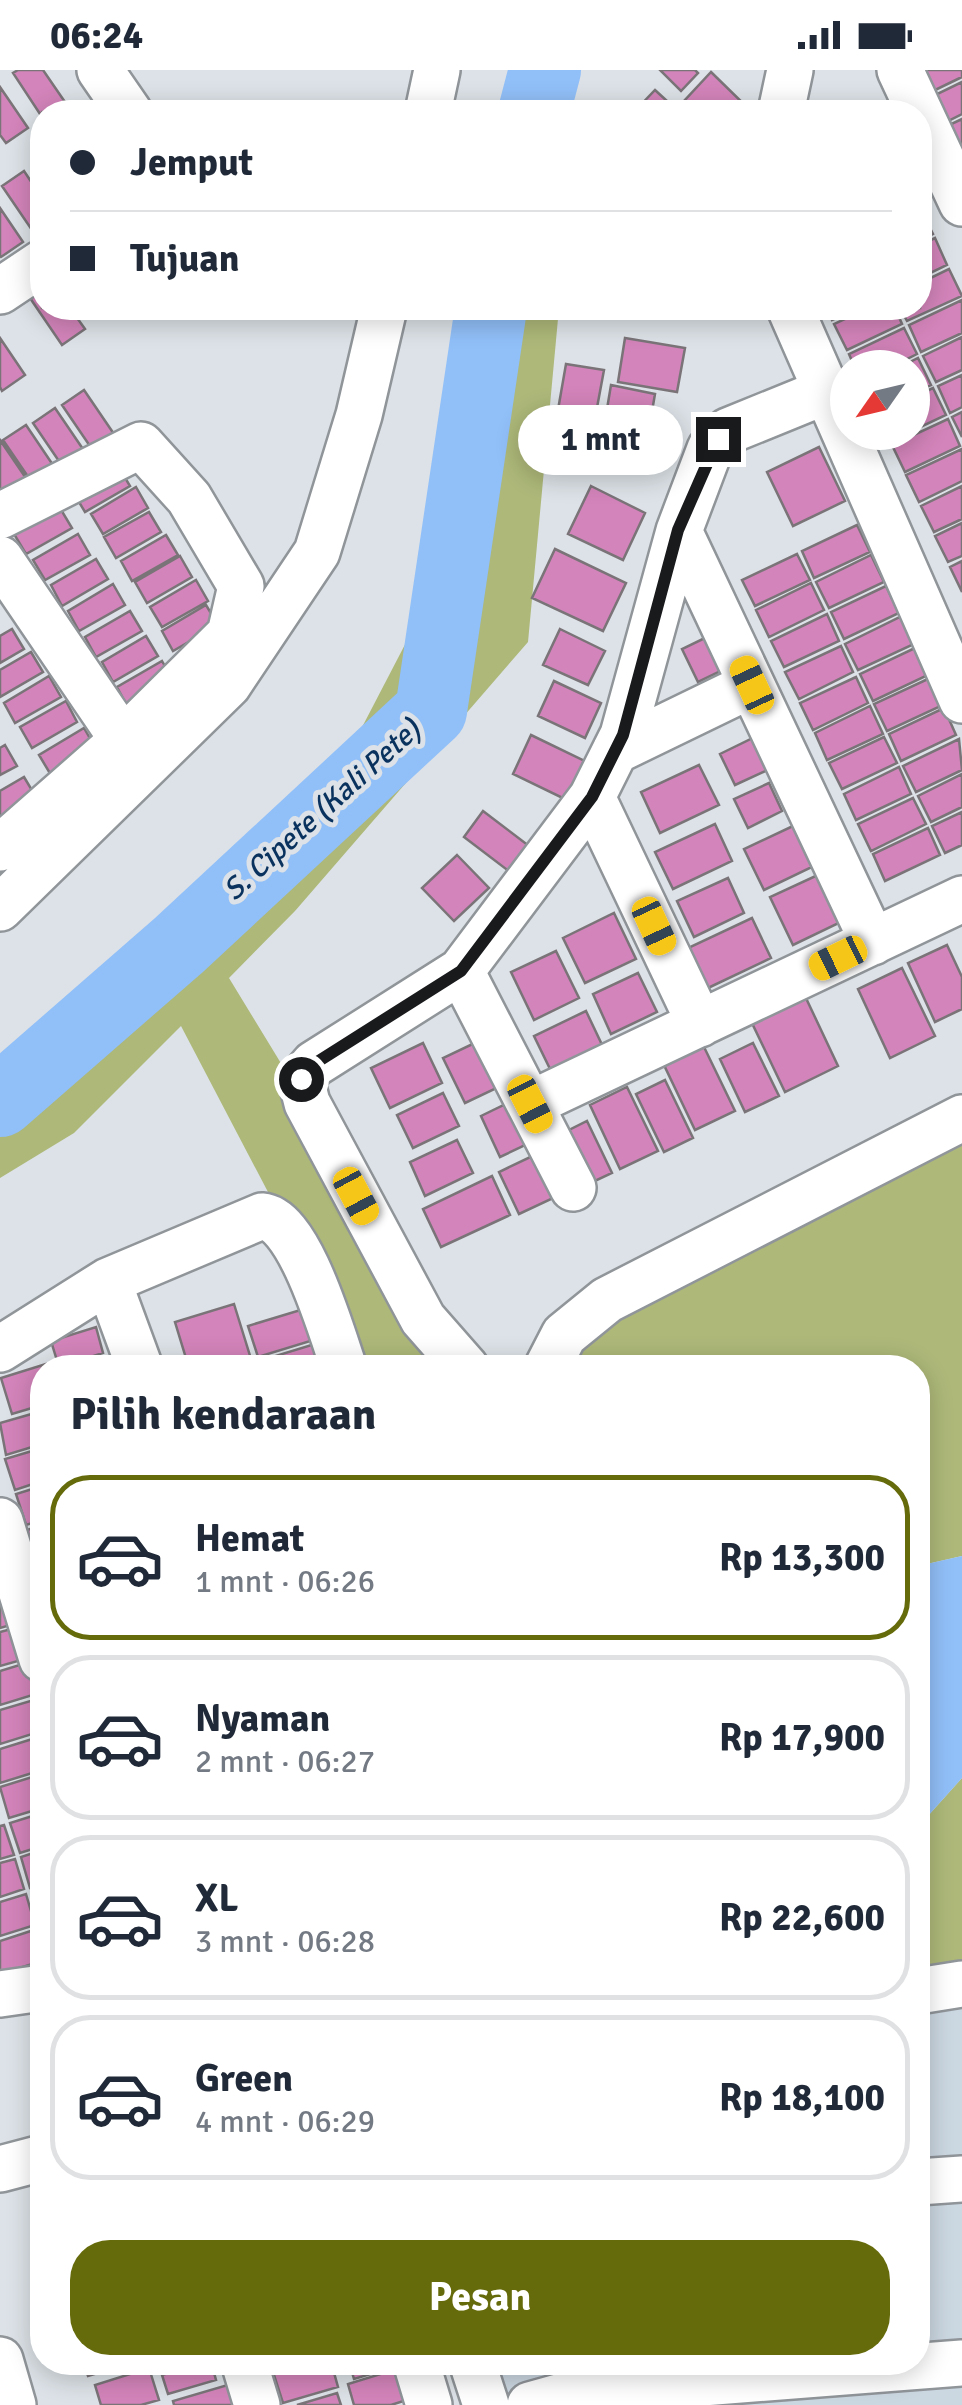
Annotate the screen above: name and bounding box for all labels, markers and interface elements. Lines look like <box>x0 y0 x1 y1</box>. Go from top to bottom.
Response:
text: 06:24 <box>50 12 143 59</box>
text: Jemput <box>130 139 253 186</box>
text: Tujuan <box>130 235 240 282</box>
north arrow <box>830 350 930 450</box>
map controls <box>830 350 930 450</box>
callout: 1 mnt <box>518 404 683 474</box>
route end <box>696 417 741 462</box>
text: 1 mnt <box>561 420 640 459</box>
car <box>726 651 778 719</box>
water label: S. Cipete (Kali Pete) <box>216 711 429 908</box>
car <box>628 892 680 960</box>
car <box>804 931 872 985</box>
route start <box>279 1057 324 1102</box>
car <box>503 1070 557 1138</box>
car <box>329 1162 383 1230</box>
text: Pilih kendaraan <box>70 1387 376 1442</box>
icon: car <box>75 1513 165 1603</box>
text: Hemat <box>195 1515 304 1562</box>
text: Rp 13,300 <box>719 1534 885 1581</box>
text: 1 mnt · 06:26 <box>195 1562 375 1601</box>
icon: car <box>75 1693 165 1783</box>
text: Nyaman <box>195 1695 330 1742</box>
text: Rp 17,900 <box>719 1714 885 1761</box>
text: 2 mnt · 06:27 <box>195 1742 375 1781</box>
icon: car <box>75 1873 165 1963</box>
text: XL <box>195 1875 238 1922</box>
text: Rp 22,600 <box>719 1894 885 1941</box>
text: 3 mnt · 06:28 <box>195 1922 375 1961</box>
icon: car <box>75 2053 165 2143</box>
text: Green <box>195 2055 293 2102</box>
text: Rp 18,100 <box>719 2074 885 2121</box>
text: 4 mnt · 06:29 <box>195 2102 375 2141</box>
button: Pesan <box>70 2240 890 2355</box>

